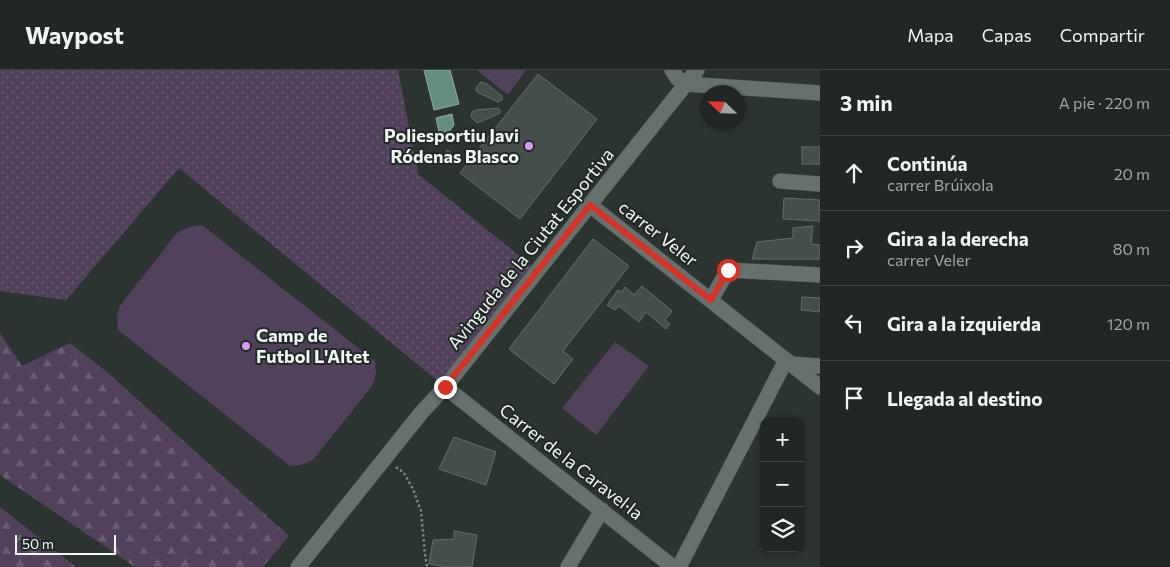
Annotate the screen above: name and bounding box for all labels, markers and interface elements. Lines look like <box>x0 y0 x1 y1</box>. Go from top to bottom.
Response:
text: Waypost <box>25 20 124 49</box>
text: Mapa <box>907 24 954 46</box>
text: Capas <box>982 24 1032 46</box>
text: Compartir <box>1060 24 1145 46</box>
north arrow <box>700 85 745 130</box>
text: 3 min <box>840 90 893 115</box>
text: A pie · 220 m <box>1059 93 1150 112</box>
place label: Poliesportiu Javi Ródenas Blasco <box>384 124 519 167</box>
marker: Poliesportiu Javi Ródenas Blasco <box>523 140 535 152</box>
street label: Avinguda de la Ciutat Esportiva <box>442 143 618 353</box>
text: Continúa <box>887 152 968 175</box>
icon: ahead <box>840 159 868 187</box>
text: 20 m <box>1114 164 1150 183</box>
text: carrer Brúixola <box>887 175 994 194</box>
street label: carrer Veler <box>615 195 703 271</box>
text: Gira a la derecha <box>887 227 1029 250</box>
icon: right <box>840 234 868 262</box>
text: 80 m <box>1113 239 1150 258</box>
text: carrer Veler <box>887 250 971 269</box>
route start <box>717 259 740 282</box>
icon: left <box>840 309 868 337</box>
text: Gira a la izquierda <box>887 312 1041 335</box>
text: 120 m <box>1107 314 1150 333</box>
place label: Camp de Futbol L'Altet <box>256 324 370 367</box>
marker: Camp de Futbol L'Altet <box>240 340 252 352</box>
route end <box>434 376 457 399</box>
icon: arrive <box>840 384 868 412</box>
text: Llegada al destino <box>887 387 1043 410</box>
street label: Carrer de la Caravel·la <box>496 398 648 524</box>
map controls <box>760 417 805 552</box>
button: + <box>760 417 805 462</box>
button: − <box>760 462 805 507</box>
button: layers <box>760 507 805 552</box>
scale bar <box>15 532 116 555</box>
text: 50 m <box>22 535 54 552</box>

